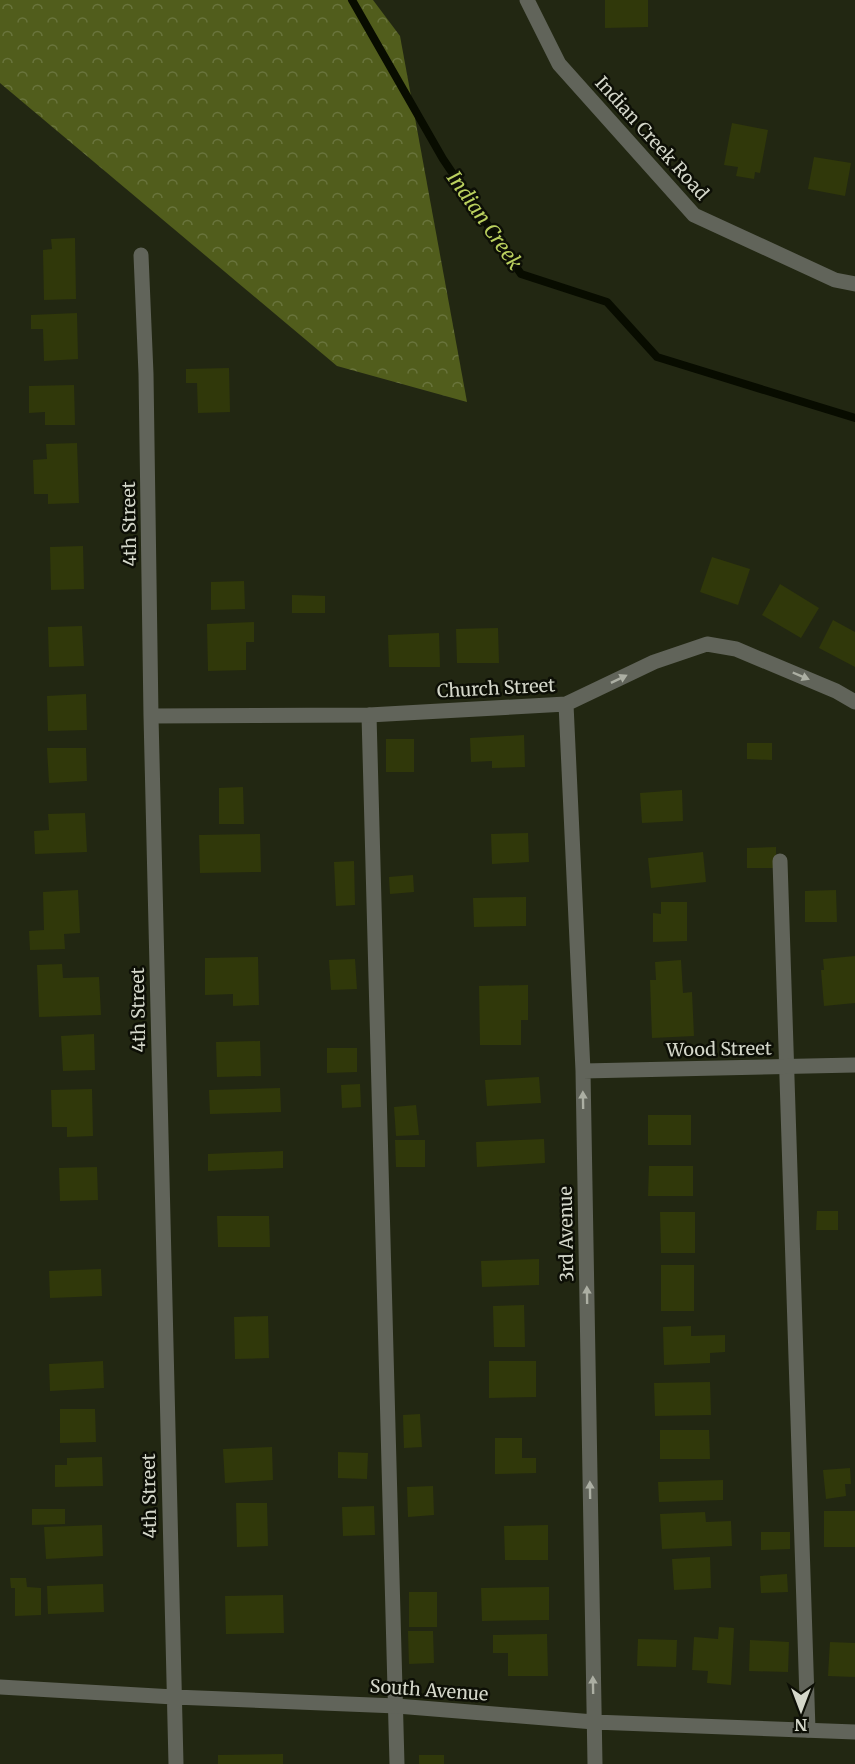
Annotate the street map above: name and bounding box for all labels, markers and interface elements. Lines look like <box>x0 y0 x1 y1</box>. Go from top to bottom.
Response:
street label: Indian Creek Road <box>590 71 714 205</box>
water label: Indian Creek <box>442 166 528 274</box>
street label: 4th Street <box>117 481 141 567</box>
one-way arrow <box>792 671 810 681</box>
street label: Church Street <box>436 673 556 703</box>
one-way arrow <box>610 674 627 683</box>
street label: 4th Street <box>126 967 150 1053</box>
street label: Wood Street <box>665 1037 772 1061</box>
one-way arrow <box>578 1090 588 1109</box>
street label: 3rd Avenue <box>554 1186 578 1282</box>
one-way arrow <box>582 1285 591 1304</box>
street label: 4th Street <box>137 1453 161 1539</box>
one-way arrow <box>585 1480 595 1499</box>
street label: South Avenue <box>369 1674 489 1706</box>
one-way arrow <box>588 1675 598 1694</box>
north arrow <box>771 1680 831 1740</box>
text: N <box>794 1715 807 1735</box>

